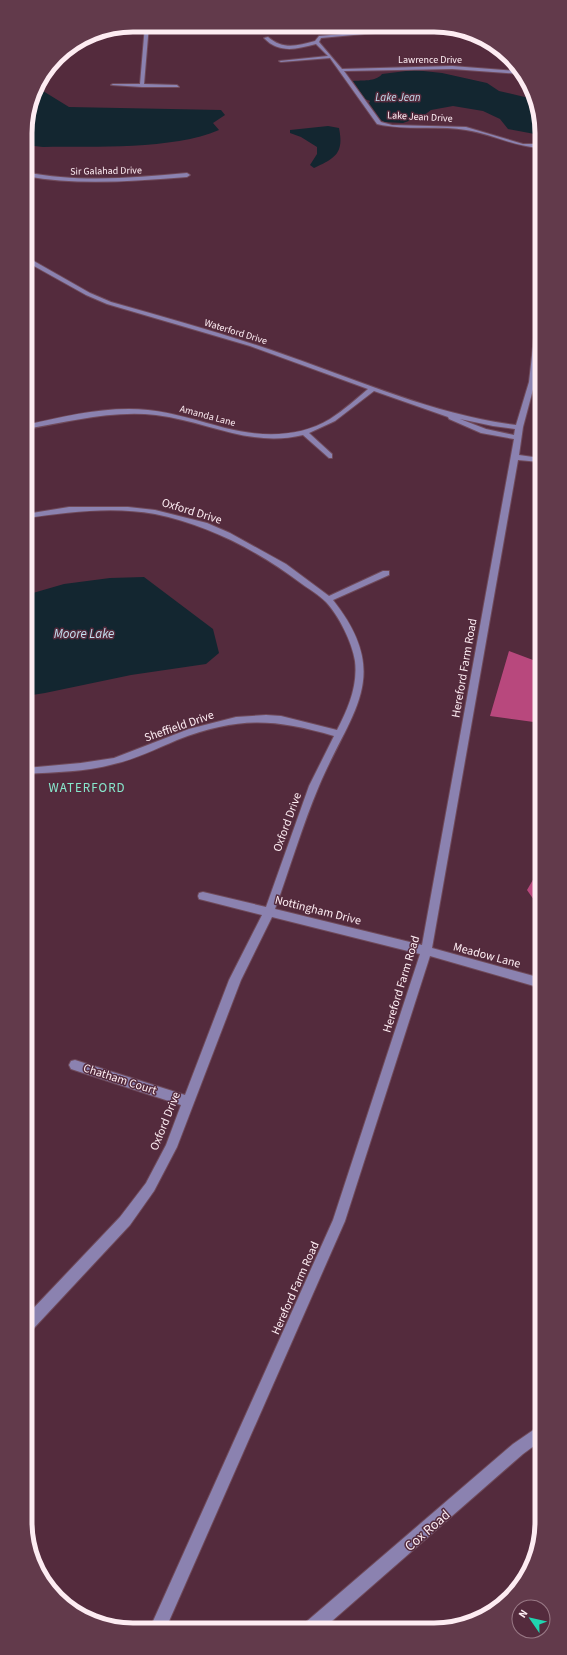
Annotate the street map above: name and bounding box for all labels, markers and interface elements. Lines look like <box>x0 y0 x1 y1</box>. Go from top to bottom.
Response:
street label: Lawrence Drive <box>398 53 462 67</box>
water label: Lake Jean <box>375 90 421 105</box>
street label: Lake Jean Drive <box>387 108 453 126</box>
street label: Sir Galahad Drive <box>70 163 142 179</box>
street label: Waterford Drive <box>203 316 269 348</box>
street label: Amanda Lane <box>178 402 237 430</box>
street label: Oxford Drive <box>160 494 224 529</box>
street label: Hereford Farm Road <box>447 617 482 719</box>
water label: Moore Lake <box>54 625 114 643</box>
street label: Sheffield Drive <box>142 707 216 746</box>
district label: WATERFORD <box>48 779 126 797</box>
street label: Oxford Drive <box>269 790 306 854</box>
street label: Nottingham Drive <box>273 892 363 929</box>
street label: Hereford Farm Road <box>379 934 424 1035</box>
street label: Meadow Lane <box>451 938 522 973</box>
street label: Chatham Court <box>81 1060 159 1099</box>
street label: Oxford Drive <box>146 1089 185 1153</box>
street label: Hereford Farm Road <box>267 1239 324 1338</box>
street label: Cox Road <box>401 1505 455 1556</box>
north arrow <box>511 1599 551 1639</box>
text: N <box>515 1606 531 1621</box>

